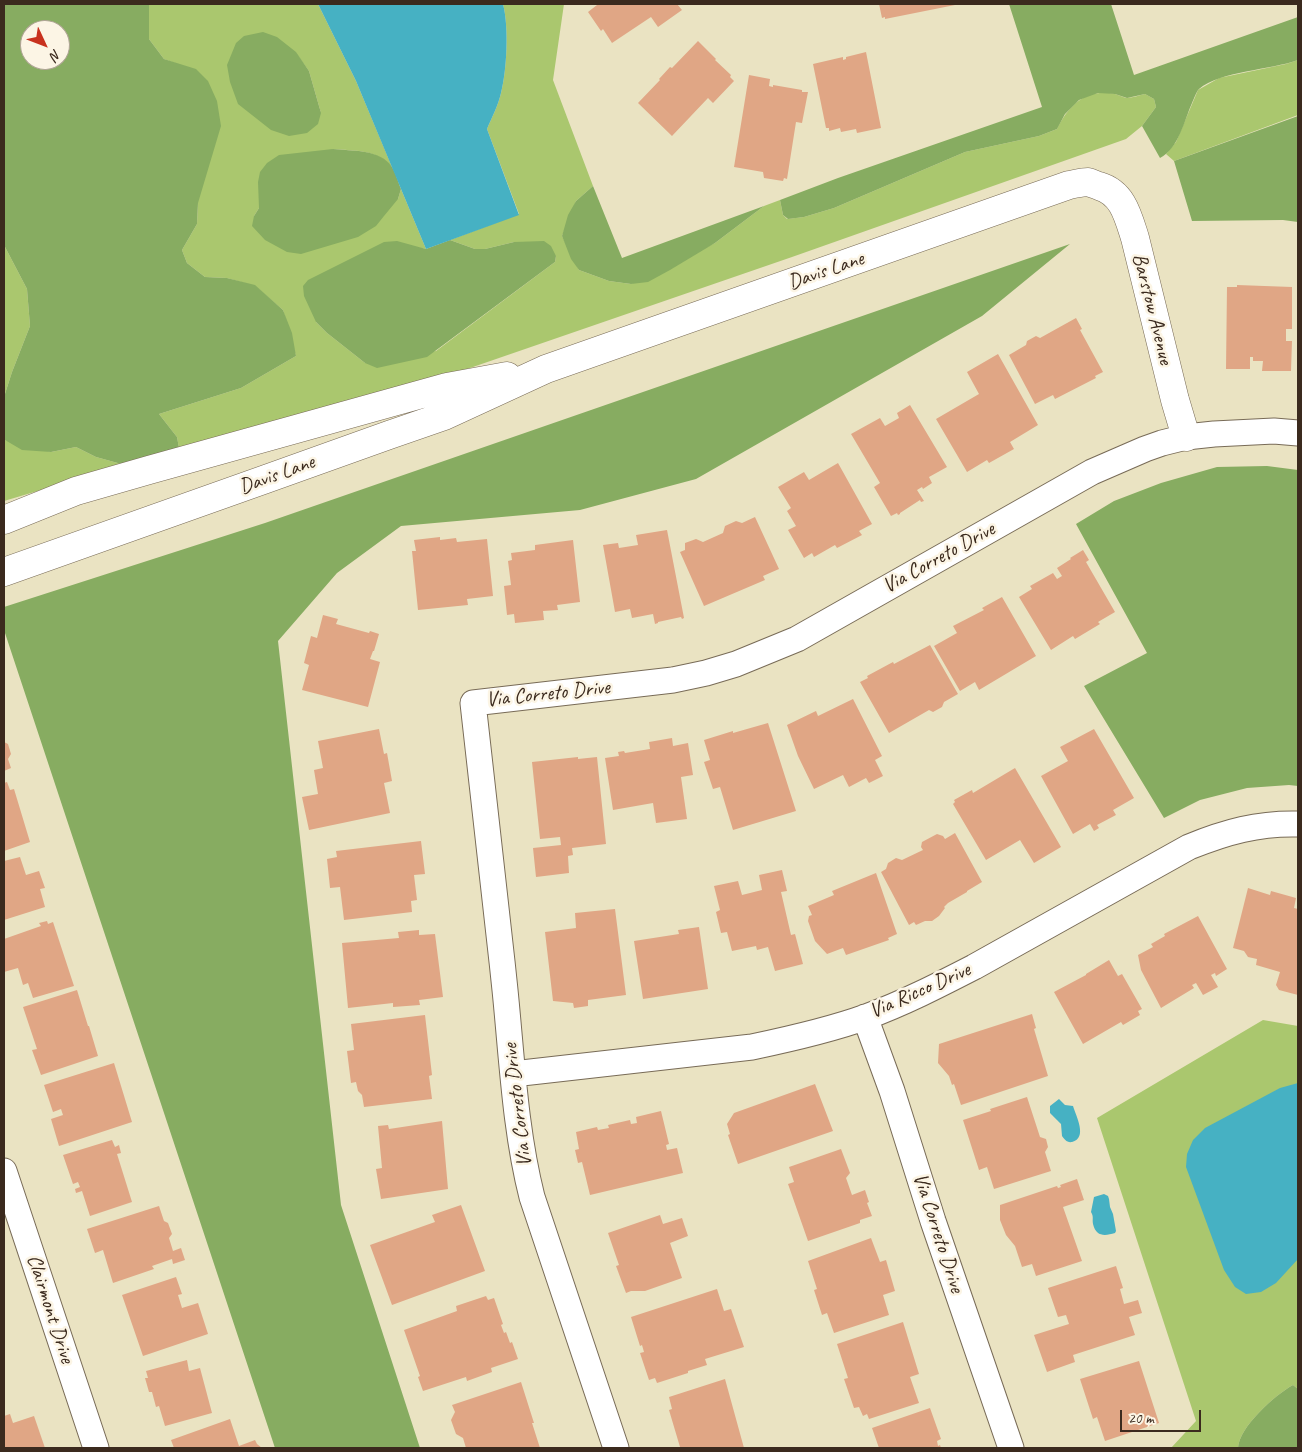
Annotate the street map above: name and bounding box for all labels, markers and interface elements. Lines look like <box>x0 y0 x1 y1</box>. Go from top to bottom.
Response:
north arrow <box>20 20 70 70</box>
text: N <box>46 46 65 64</box>
street label: Davis Lane <box>785 246 867 296</box>
street label: Barstow Avenue <box>1126 251 1178 367</box>
street label: Davis Lane <box>236 450 318 500</box>
street label: Via Correto Drive <box>879 517 999 599</box>
street label: Via Correto Drive <box>485 675 611 713</box>
street label: Via Ricco Drive <box>866 958 974 1024</box>
street label: Via Correto Drive <box>498 1042 538 1168</box>
street label: Via Correto Drive <box>907 1170 969 1296</box>
street label: Clairmont Drive <box>21 1252 79 1366</box>
scale bar <box>1122 1400 1203 1432</box>
text: 20 m <box>1128 1409 1154 1428</box>

